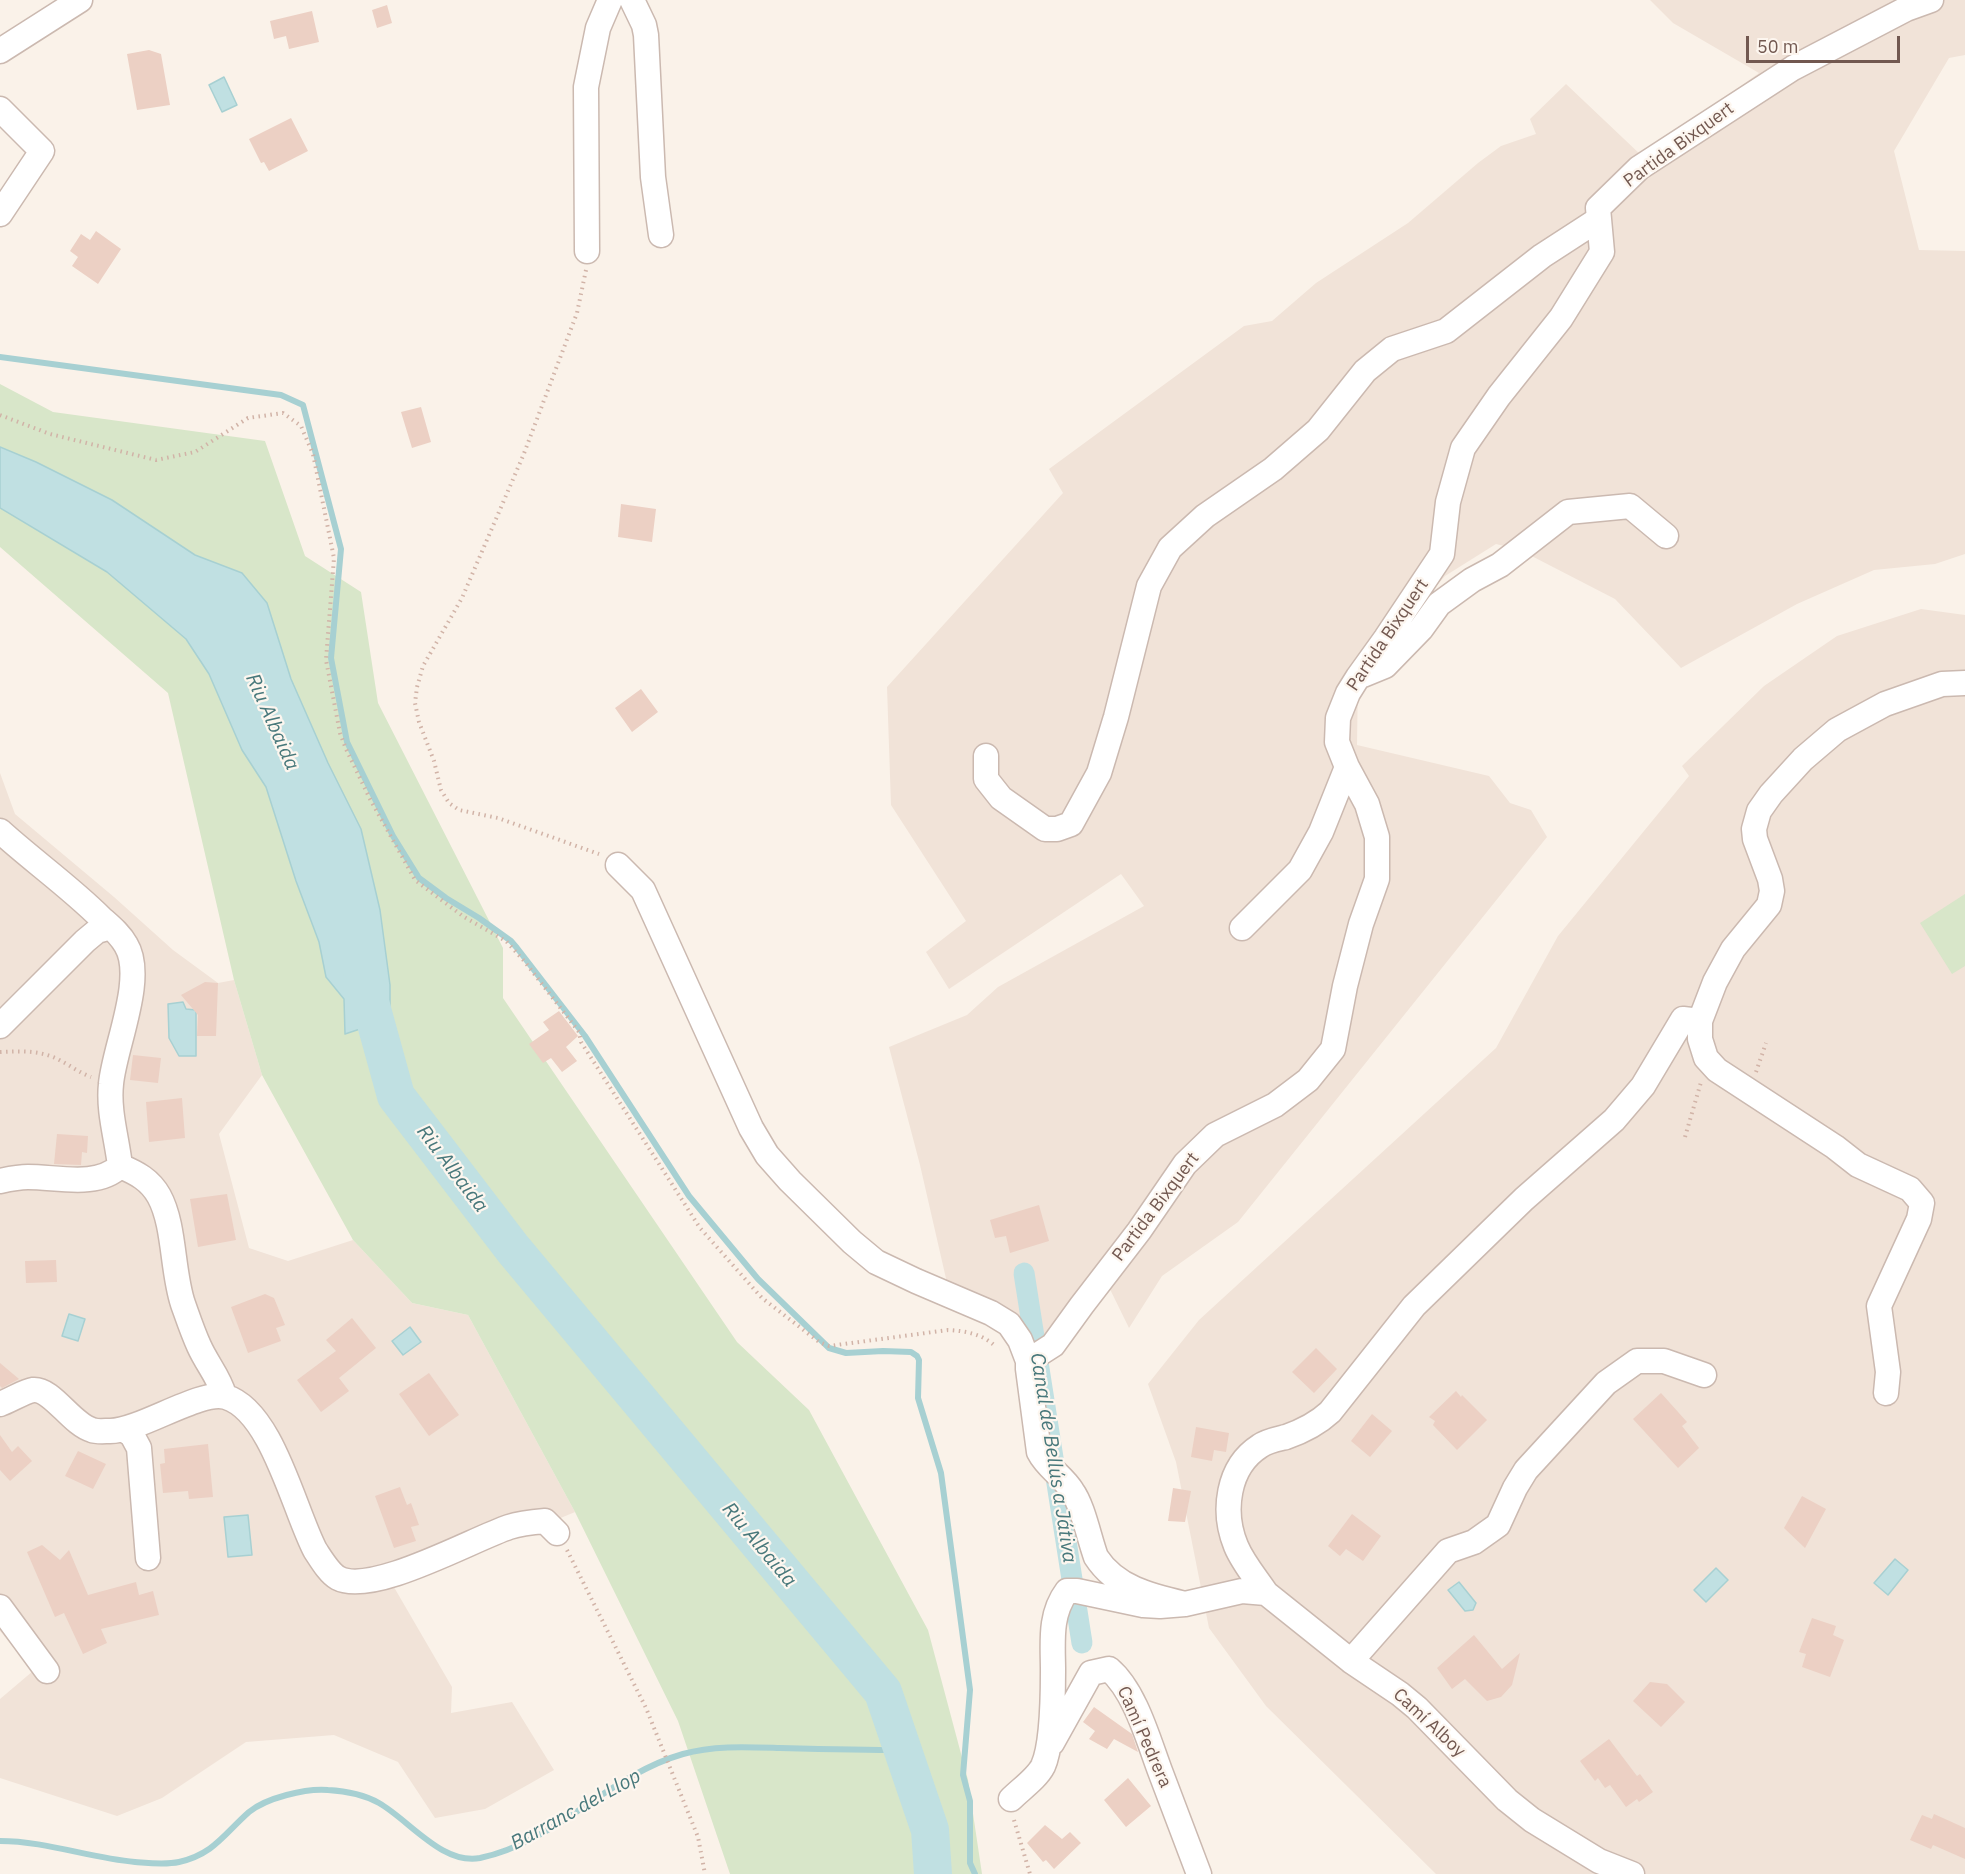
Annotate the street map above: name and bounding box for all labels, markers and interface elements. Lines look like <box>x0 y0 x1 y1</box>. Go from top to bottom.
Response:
scale bar <box>1749 24 1904 62</box>
text: 50 m <box>1757 35 1799 58</box>
street label: Partida Bixquert <box>1620 98 1738 192</box>
street label: Partida Bixquert <box>1342 575 1434 695</box>
water label: Riu Albaida <box>240 670 304 774</box>
water label: Riu Albaida <box>411 1121 493 1217</box>
street label: Partida Bixquert <box>1108 1148 1204 1266</box>
water label: Canal de Bellús a Játiva <box>1025 1351 1081 1565</box>
water label: Riu Albaida <box>717 1498 801 1592</box>
street label: Camí Pedrera <box>1112 1683 1176 1791</box>
street label: Camí Alboy <box>1388 1684 1470 1762</box>
water label: Barranc del Llop <box>507 1764 645 1856</box>

